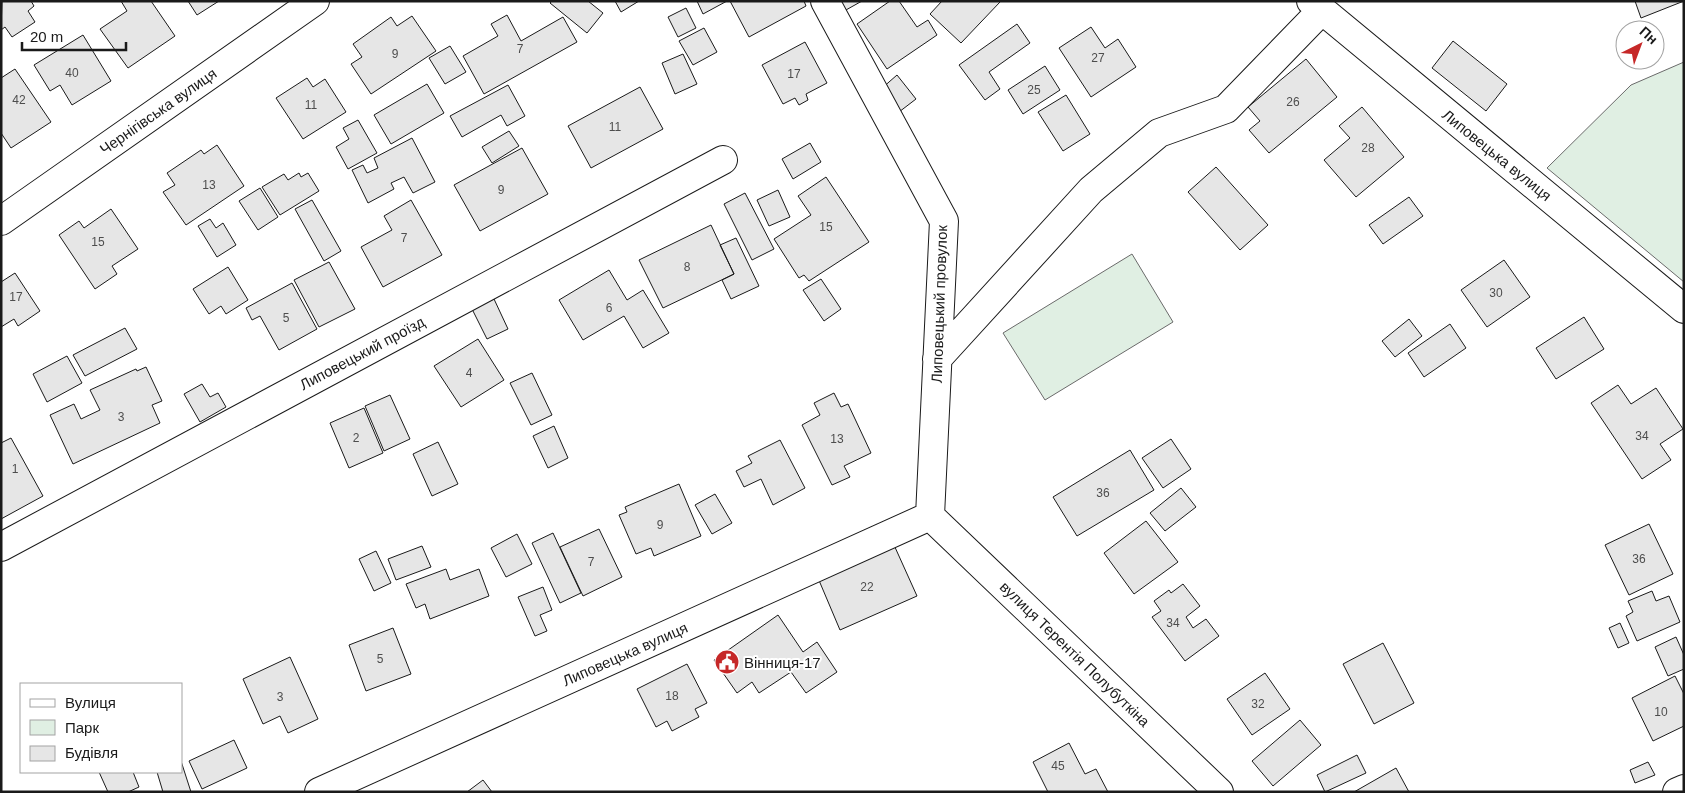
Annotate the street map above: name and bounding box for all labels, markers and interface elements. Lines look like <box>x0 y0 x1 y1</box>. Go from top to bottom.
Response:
scale bar <box>22 20 126 52</box>
north arrow <box>1615 20 1665 70</box>
text: Пн <box>1636 23 1661 47</box>
text: 20 m <box>30 28 63 45</box>
house number: 7 <box>517 42 524 56</box>
house number: 9 <box>392 47 399 61</box>
house number: 27 <box>1091 51 1105 65</box>
street label: Чернігівська вулиця <box>96 64 220 158</box>
house number: 40 <box>65 66 79 80</box>
house number: 17 <box>787 67 801 81</box>
house number: 25 <box>1027 83 1041 97</box>
house number: 42 <box>12 93 26 107</box>
house number: 26 <box>1286 95 1300 109</box>
house number: 11 <box>305 98 318 112</box>
street label: Липовецька вулиця <box>1439 106 1555 204</box>
house number: 11 <box>609 120 622 134</box>
house number: 28 <box>1361 141 1375 155</box>
house number: 13 <box>202 178 216 192</box>
house number: 9 <box>498 183 505 197</box>
house number: 15 <box>819 220 833 234</box>
street label: Липовецький провулок <box>928 224 950 383</box>
house number: 7 <box>401 231 408 245</box>
house number: 15 <box>91 235 105 249</box>
house number: 8 <box>684 260 691 274</box>
house number: 30 <box>1489 286 1503 300</box>
house number: 17 <box>9 290 23 304</box>
house number: 6 <box>606 301 613 315</box>
house number: 5 <box>283 311 290 325</box>
street label: Липовецький проїзд <box>297 313 428 393</box>
house number: 4 <box>466 366 473 380</box>
house number: 3 <box>118 410 125 424</box>
house number: 34 <box>1635 429 1649 443</box>
house number: 2 <box>353 431 360 445</box>
house number: 13 <box>830 432 844 446</box>
house number: 1 <box>12 462 19 476</box>
house number: 36 <box>1096 486 1110 500</box>
house number: 9 <box>657 518 664 532</box>
house number: 36 <box>1632 552 1646 566</box>
house number: 7 <box>588 555 595 569</box>
street label: вулиця Терентія Полубуткіна <box>997 578 1154 730</box>
house number: 22 <box>860 580 874 594</box>
house number: 34 <box>1166 616 1180 630</box>
street label: Липовецька вулиця <box>560 619 690 689</box>
public building icon: Вінниця-17 <box>714 649 740 675</box>
house number: 5 <box>377 652 384 666</box>
place label: Вінниця-17 <box>744 654 821 671</box>
legend <box>20 683 182 773</box>
house number: 18 <box>665 689 679 703</box>
house number: 3 <box>277 690 284 704</box>
text: Вулиця <box>65 694 116 711</box>
house number: 32 <box>1251 697 1265 711</box>
house number: 10 <box>1654 705 1668 719</box>
text: Парк <box>65 719 99 736</box>
text: Будівля <box>65 744 118 761</box>
house number: 45 <box>1051 759 1065 773</box>

